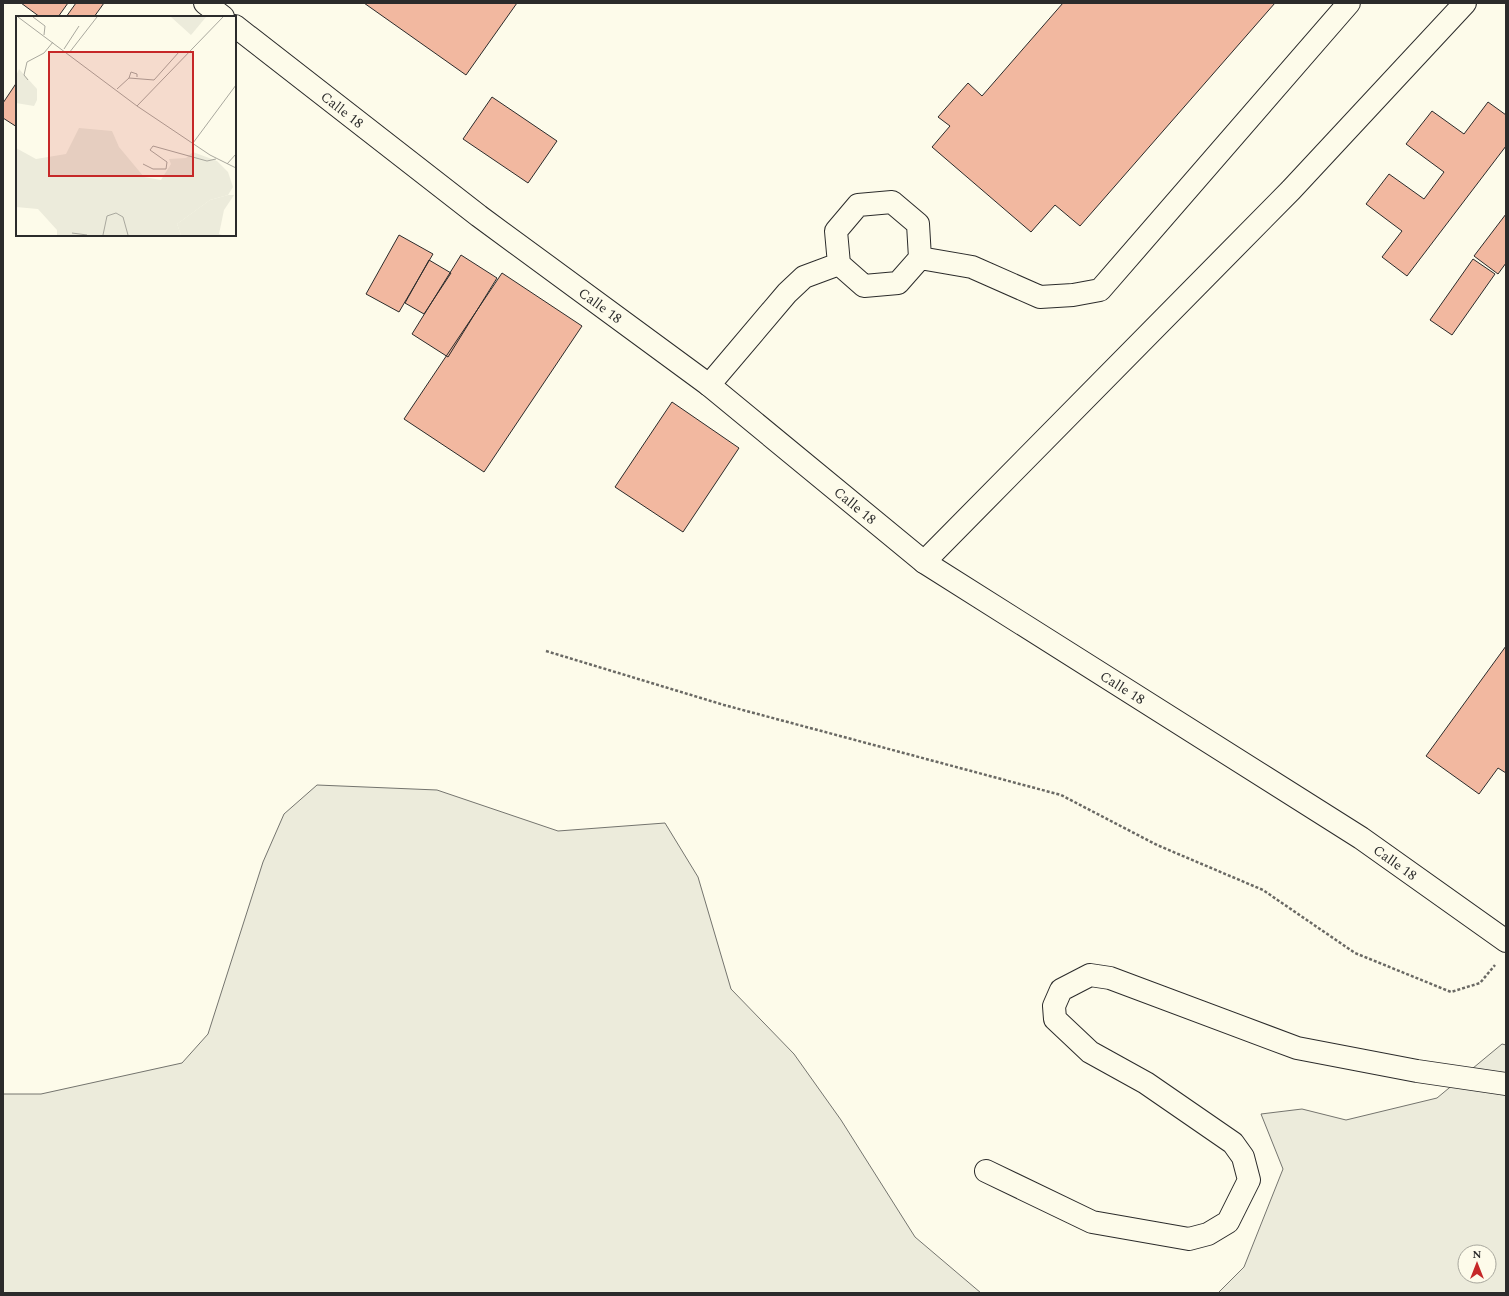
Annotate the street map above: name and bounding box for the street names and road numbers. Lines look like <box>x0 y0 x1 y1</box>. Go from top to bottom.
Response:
street label: Calle 18 <box>316 86 368 133</box>
street label: Calle 18 <box>574 282 627 328</box>
street label: Calle 18 <box>829 482 881 529</box>
street label: Calle 18 <box>1096 665 1149 709</box>
street label: Calle 18 <box>1369 839 1421 885</box>

